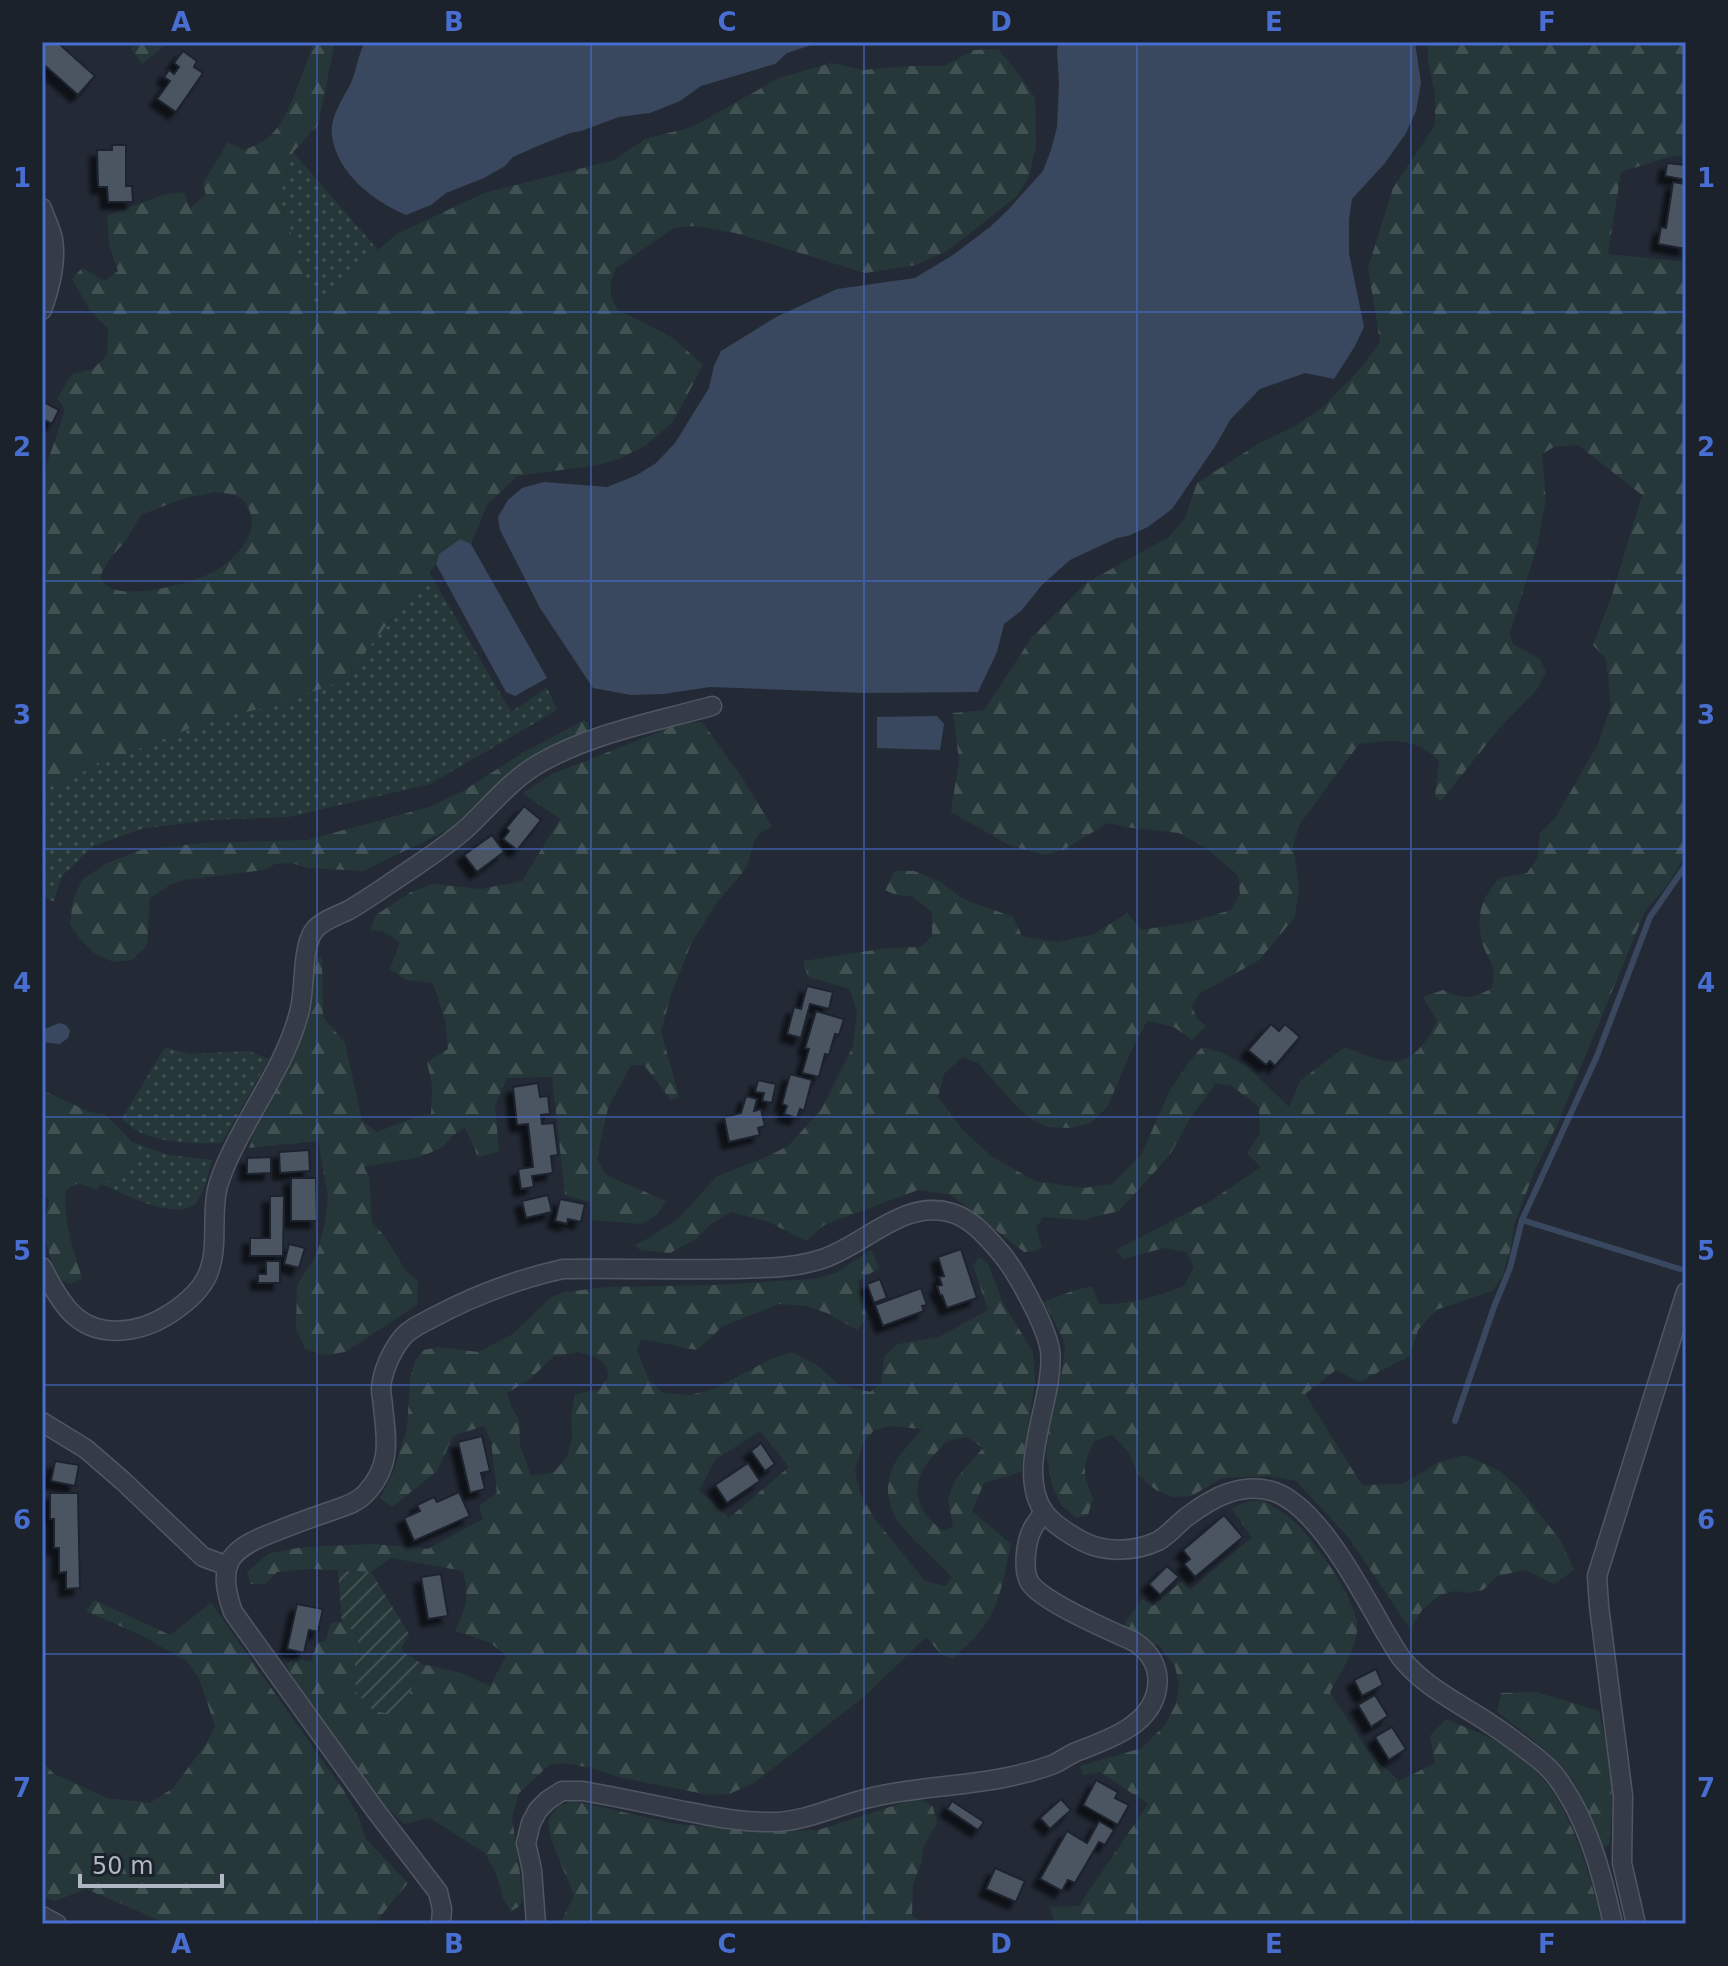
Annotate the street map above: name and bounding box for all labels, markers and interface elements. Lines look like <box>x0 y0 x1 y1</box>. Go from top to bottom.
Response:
text: A <box>171 7 191 37</box>
text: B <box>444 7 464 37</box>
text: C <box>717 7 737 37</box>
text: D <box>990 7 1012 37</box>
text: E <box>1265 7 1283 37</box>
text: F <box>1538 7 1556 37</box>
text: 1 <box>13 163 31 193</box>
text: 1 <box>1697 163 1715 193</box>
text: 2 <box>13 432 31 462</box>
text: 2 <box>1697 432 1715 462</box>
text: 3 <box>13 700 31 730</box>
text: 3 <box>1697 700 1715 730</box>
text: 4 <box>13 968 31 998</box>
text: 4 <box>1697 968 1715 998</box>
text: 5 <box>13 1236 31 1266</box>
text: 5 <box>1697 1236 1715 1266</box>
text: 6 <box>13 1505 31 1535</box>
text: 6 <box>1697 1505 1715 1535</box>
text: 7 <box>13 1773 31 1803</box>
text: 7 <box>1697 1773 1715 1803</box>
scale bar <box>80 1838 222 1888</box>
text: 50 m <box>92 1852 154 1880</box>
text: A <box>171 1929 191 1959</box>
text: B <box>444 1929 464 1959</box>
text: C <box>717 1929 737 1959</box>
text: D <box>990 1929 1012 1959</box>
text: E <box>1265 1929 1283 1959</box>
text: F <box>1538 1929 1556 1959</box>

